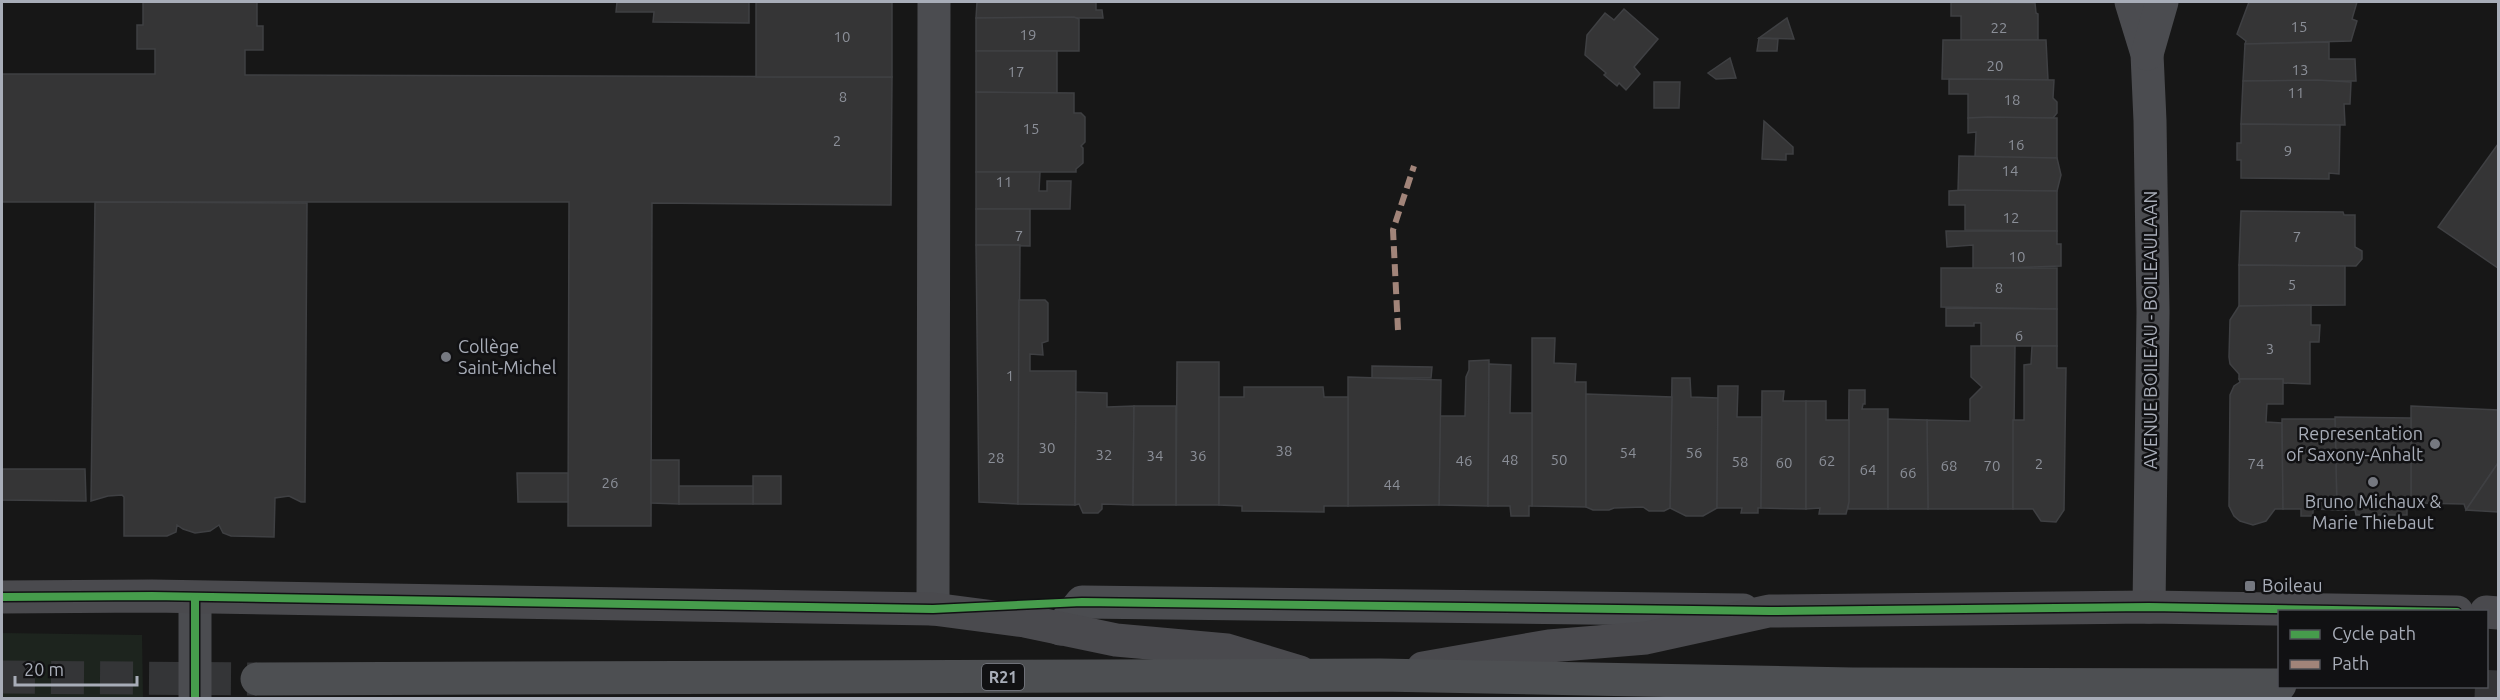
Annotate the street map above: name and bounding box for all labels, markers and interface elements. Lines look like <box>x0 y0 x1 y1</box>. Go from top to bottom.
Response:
house number: 15 <box>2291 18 2307 35</box>
house number: 22 <box>1991 19 2007 36</box>
house number: 19 <box>1020 26 1036 43</box>
house number: 10 <box>834 28 850 45</box>
house number: 20 <box>1987 57 2003 74</box>
house number: 13 <box>2292 61 2308 78</box>
house number: 17 <box>1008 63 1024 80</box>
house number: 11 <box>2288 84 2304 101</box>
house number: 8 <box>839 88 847 105</box>
house number: 18 <box>2004 91 2020 108</box>
house number: 15 <box>1023 120 1039 137</box>
house number: 2 <box>833 132 841 149</box>
house number: 16 <box>2008 136 2024 153</box>
house number: 9 <box>2284 142 2292 159</box>
house number: 14 <box>2002 162 2018 179</box>
house number: 11 <box>996 173 1012 190</box>
street label: AVENUE BOILEAU - BOILEAULAAN <box>2140 191 2160 469</box>
house number: 12 <box>2003 209 2019 226</box>
house number: 7 <box>1015 227 1023 244</box>
house number: 7 <box>2293 228 2301 245</box>
house number: 10 <box>2009 248 2025 265</box>
house number: 5 <box>2288 276 2296 293</box>
house number: 8 <box>1995 279 2003 296</box>
house number: 6 <box>2015 327 2023 344</box>
place label: Collège Saint-Michel <box>458 336 557 377</box>
house number: 3 <box>2266 340 2274 357</box>
marker: Collège Saint-Michel <box>439 350 453 364</box>
house number: 1 <box>1006 367 1014 384</box>
place label: Representation of Saxony-Anhalt <box>2286 423 2423 464</box>
marker: Representation of Saxony-Anhalt <box>2428 437 2442 451</box>
house number: 30 <box>1039 439 1055 456</box>
house number: 38 <box>1276 442 1292 459</box>
house number: 54 <box>1620 444 1636 461</box>
house number: 56 <box>1686 444 1702 461</box>
house number: 32 <box>1096 446 1112 463</box>
house number: 34 <box>1147 447 1163 464</box>
house number: 36 <box>1190 447 1206 464</box>
house number: 28 <box>988 449 1004 466</box>
house number: 48 <box>1502 451 1518 468</box>
house number: 50 <box>1551 451 1567 468</box>
house number: 46 <box>1456 452 1472 469</box>
house number: 62 <box>1819 452 1835 469</box>
house number: 58 <box>1732 453 1748 470</box>
house number: 60 <box>1776 454 1792 471</box>
house number: 2 <box>2035 455 2043 472</box>
house number: 74 <box>2248 455 2264 472</box>
house number: 68 <box>1941 457 1957 474</box>
house number: 70 <box>1984 457 2000 474</box>
house number: 64 <box>1860 461 1876 478</box>
house number: 66 <box>1900 464 1916 481</box>
house number: 26 <box>602 474 618 491</box>
marker: Bruno Michaux & Marie Thiebaut <box>2366 475 2380 489</box>
house number: 44 <box>1384 476 1400 493</box>
place label: Bruno Michaux & Marie Thiebaut <box>2305 491 2442 532</box>
place label: Boileau <box>2262 575 2323 595</box>
marker: Boileau <box>2243 579 2257 593</box>
legend <box>2278 610 2488 688</box>
text: Cycle path <box>2332 623 2416 643</box>
scale bar <box>15 649 136 687</box>
text: Path <box>2332 653 2369 673</box>
text: 20 m <box>24 659 64 679</box>
road number: R21 <box>982 664 1024 690</box>

